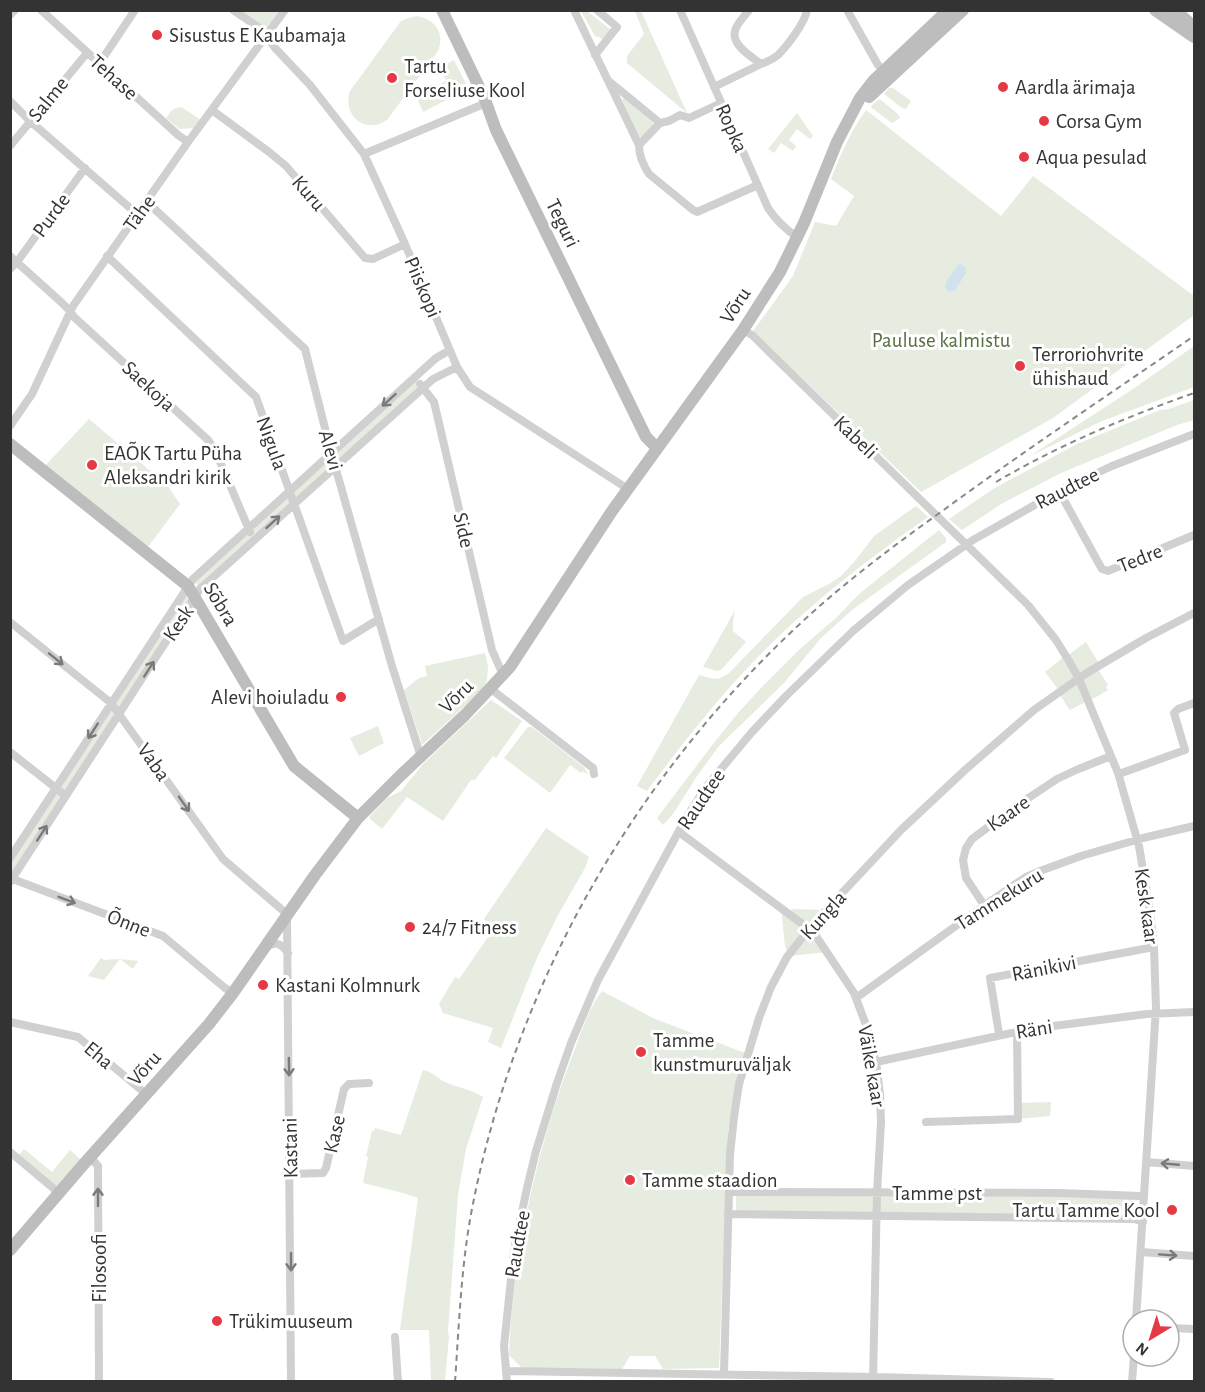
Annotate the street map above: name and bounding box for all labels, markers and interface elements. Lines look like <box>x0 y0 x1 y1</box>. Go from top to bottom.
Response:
place label: Sisustus E Kaubamaja <box>169 25 347 46</box>
marker: Sisustus E Kaubamaja <box>150 28 164 42</box>
street label: Tehase <box>86 51 142 104</box>
place label: Tartu Forseliuse Kool <box>404 56 525 101</box>
marker: Tartu Forseliuse Kool <box>385 71 399 85</box>
street label: Salme <box>24 73 73 126</box>
place label: Aardla ärimaja <box>1015 77 1136 98</box>
marker: Aardla ärimaja <box>996 80 1010 94</box>
street label: Ropka <box>712 101 752 156</box>
place label: Corsa Gym <box>1056 111 1142 132</box>
marker: Corsa Gym <box>1037 114 1051 128</box>
place label: Aqua pesulad <box>1036 147 1147 168</box>
marker: Aqua pesulad <box>1017 150 1031 164</box>
street label: Kuru <box>288 172 330 215</box>
street label: Purde <box>29 190 74 241</box>
street label: Tähe <box>119 191 159 235</box>
street label: Teguri <box>542 196 583 251</box>
street label: Piiskopi <box>400 254 445 321</box>
street label: Võru <box>716 283 755 327</box>
park label: Pauluse kalmistu <box>872 330 1011 351</box>
place label: Terroriohvrite ühishaud <box>1032 344 1144 389</box>
street label: Saekoja <box>118 357 179 416</box>
marker: Terroriohvrite ühishaud <box>1013 359 1027 373</box>
one-way arrow <box>382 393 397 407</box>
street label: Kabeli <box>830 412 882 463</box>
street label: Nigula <box>252 414 291 473</box>
street label: Alevi <box>315 428 346 473</box>
place label: EAÕK Tartu Püha Aleksandri kirik <box>104 441 243 488</box>
marker: EAÕK Tartu Püha Aleksandri kirik <box>85 458 99 472</box>
street label: Raudtee <box>1032 464 1102 513</box>
street label: Side <box>449 510 478 550</box>
one-way arrow <box>266 515 281 529</box>
street label: Tedre <box>1115 540 1165 577</box>
street label: Sõbra <box>200 579 242 630</box>
street label: Kesk <box>159 601 198 645</box>
one-way arrow <box>48 652 64 665</box>
one-way arrow <box>143 661 155 678</box>
street label: Võru <box>435 675 478 717</box>
place label: Alevi hoiuladu <box>211 687 329 708</box>
marker: Alevi hoiuladu <box>334 690 348 704</box>
one-way arrow <box>87 722 99 739</box>
street label: Vaba <box>133 740 174 785</box>
street label: Raudtee <box>674 765 729 833</box>
street label: Kaare <box>983 791 1034 835</box>
one-way arrow <box>178 795 190 811</box>
one-way arrow <box>37 825 49 842</box>
street label: Tammekuru <box>952 864 1047 935</box>
street label: Kesk kaar <box>1131 867 1162 946</box>
street label: Kungla <box>796 887 851 944</box>
one-way arrow <box>57 895 76 906</box>
street label: Õnne <box>104 904 154 941</box>
place label: 24/7 Fitness <box>422 917 517 938</box>
marker: 24/7 Fitness <box>403 920 417 934</box>
street label: Ränikivi <box>1010 952 1078 985</box>
place label: Kastani Kolmnurk <box>275 975 421 996</box>
marker: Kastani Kolmnurk <box>256 978 270 992</box>
street label: Räni <box>1014 1016 1054 1043</box>
street label: Väike kaar <box>854 1023 889 1109</box>
place label: Tamme kunstmuruväljak <box>653 1030 792 1075</box>
street label: Eha <box>80 1037 117 1073</box>
marker: Tamme kunstmuruväljak <box>634 1045 648 1059</box>
street label: Võru <box>124 1047 165 1090</box>
one-way arrow <box>283 1057 295 1077</box>
street label: Kase <box>320 1113 349 1155</box>
street label: Kastani <box>279 1117 302 1179</box>
one-way arrow <box>1161 1158 1181 1169</box>
place label: Tamme staadion <box>642 1170 778 1191</box>
marker: Tamme staadion <box>623 1173 637 1187</box>
street label: Tamme pst <box>892 1183 982 1204</box>
one-way arrow <box>92 1188 104 1208</box>
place label: Tartu Tamme Kool <box>1012 1200 1160 1221</box>
marker: Tartu Tamme Kool <box>1165 1203 1179 1217</box>
street label: Raudtee <box>501 1209 534 1280</box>
street label: Filosoofi <box>89 1233 110 1303</box>
one-way arrow <box>1157 1249 1177 1260</box>
one-way arrow <box>285 1252 297 1272</box>
north arrow <box>1121 1308 1181 1368</box>
place label: Trükimuuseum <box>229 1311 353 1332</box>
marker: Trükimuuseum <box>210 1314 224 1328</box>
text: N <box>1133 1339 1152 1359</box>

